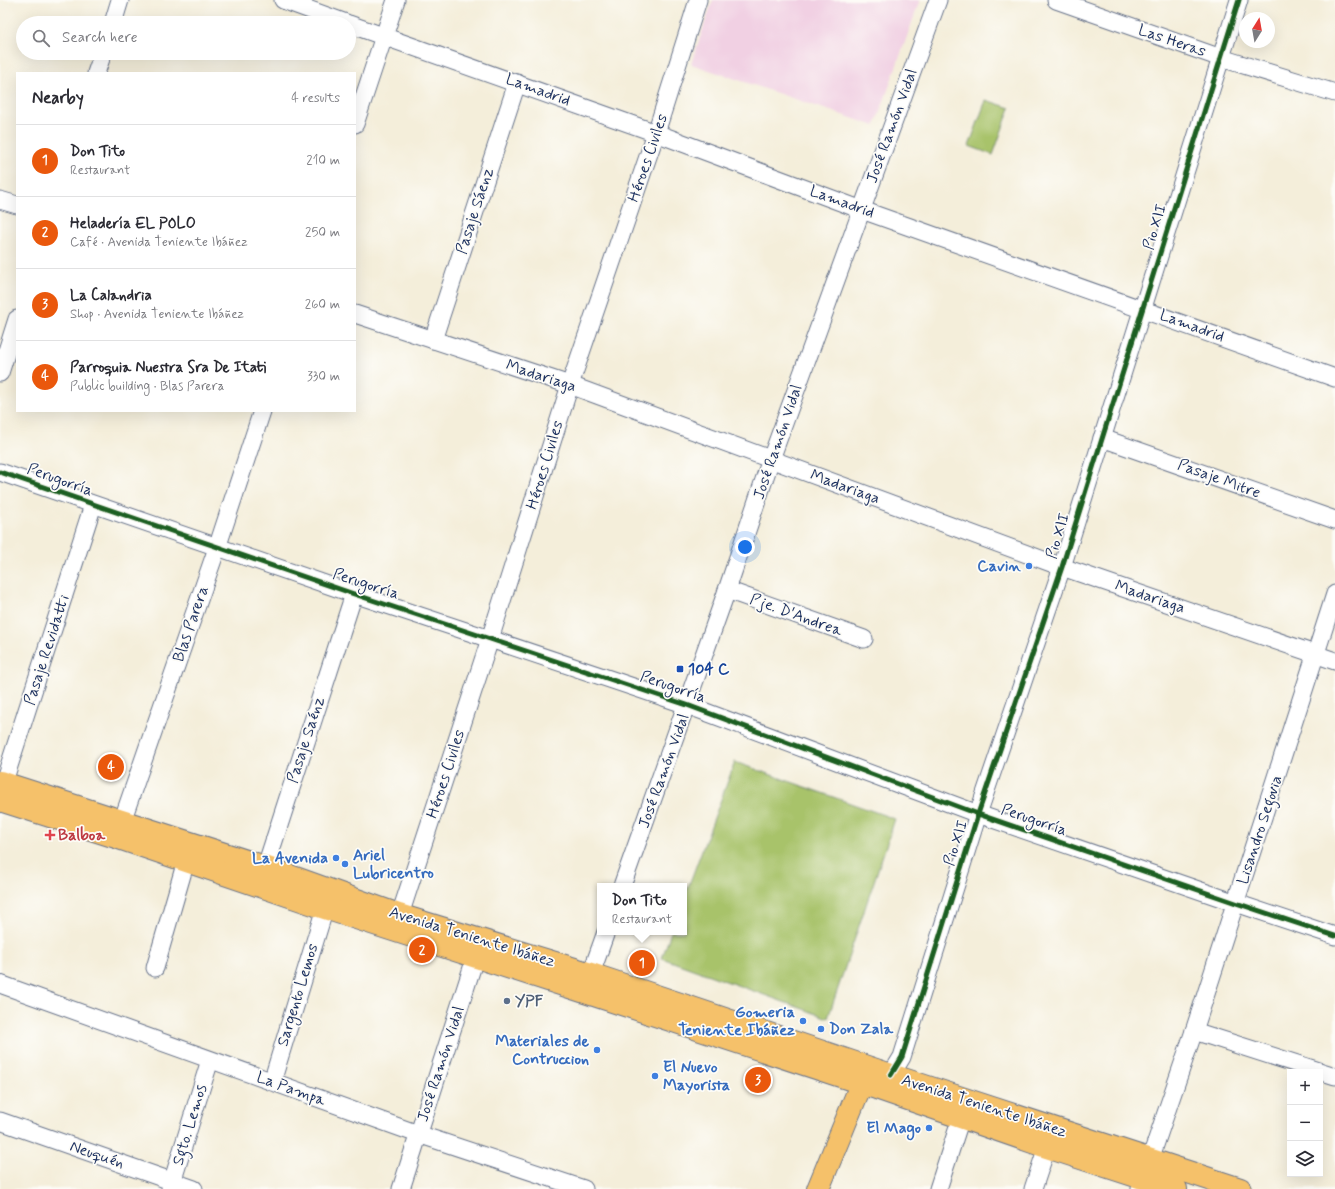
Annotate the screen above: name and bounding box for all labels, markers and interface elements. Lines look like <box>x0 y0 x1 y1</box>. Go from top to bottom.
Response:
north arrow <box>1239 12 1275 48</box>
search box <box>16 16 356 60</box>
street label: Las Heras <box>1135 20 1209 62</box>
icon: search <box>30 27 52 49</box>
text: Search here <box>62 28 138 48</box>
street label: José Ramón Vidal <box>862 66 922 186</box>
street label: Lamadrid <box>503 69 573 111</box>
text: Nearby <box>32 87 84 109</box>
text: 4 results <box>291 90 340 107</box>
street label: Héroes Civiles <box>623 111 673 205</box>
text: Don Tito <box>70 142 125 162</box>
text: 1 <box>42 152 48 169</box>
text: 210 m <box>306 152 340 169</box>
text: Restaurant <box>70 162 130 179</box>
street label: Pasaje Sáenz <box>451 165 499 257</box>
street label: Lamadrid <box>807 181 877 223</box>
street label: Pio XII <box>1138 202 1172 252</box>
text: Heladería EL POLO <box>70 214 196 234</box>
text: 2 <box>42 224 48 241</box>
text: 250 m <box>305 224 340 241</box>
text: Café · Avenida Teniente Ibáñez <box>70 234 248 251</box>
text: La Calandria <box>70 286 152 306</box>
text: 3 <box>42 296 48 313</box>
text: 260 m <box>305 296 340 313</box>
street label: Lamadrid <box>1157 305 1227 347</box>
text: Shop · Avenida Teniente Ibáñez <box>70 306 244 323</box>
street label: Madariaga <box>503 355 579 397</box>
text: Parroquia Nuestra Sra De Itati <box>70 358 266 378</box>
text: 4 <box>41 368 49 385</box>
text: 330 m <box>307 368 340 385</box>
text: Public building · Blas Parera <box>70 378 224 395</box>
street label: José Ramón Vidal <box>749 382 808 502</box>
street label: Héroes Civiles <box>522 418 568 512</box>
street label: Pasaje Mitre <box>1175 454 1263 504</box>
street label: Perugorría <box>24 458 96 502</box>
street label: Madariaga <box>807 465 883 509</box>
street label: Pio XII <box>1041 511 1075 561</box>
your location <box>735 537 755 557</box>
place label: Cavin <box>977 556 1021 577</box>
marker: Cavin <box>1024 561 1034 571</box>
street label: Perugorría <box>330 563 402 605</box>
street label: Madariaga <box>1112 575 1188 619</box>
street label: Blas Parera <box>168 583 214 665</box>
street label: Pje. D'Andrea <box>747 589 845 642</box>
street label: Pasaje Revidatti <box>19 592 75 708</box>
place label: 104 C <box>688 659 730 680</box>
marker: 104 C <box>675 664 685 674</box>
street label: Perugorría <box>637 666 709 709</box>
street label: Pasaje Saénz <box>282 694 330 786</box>
street label: José Ramón Vidal <box>634 711 694 831</box>
street label: Héroes Civiles <box>422 727 470 821</box>
pin: 4 <box>98 752 124 782</box>
street label: Lisandro Segovia <box>1232 773 1289 888</box>
street label: Perugorría <box>998 799 1070 842</box>
street label: Pio XII <box>939 817 973 869</box>
place label: Balboa <box>58 825 105 846</box>
marker: Balboa <box>45 830 55 840</box>
place label: Ariel Lubricentro <box>353 845 434 884</box>
place label: La Avenida <box>252 848 328 869</box>
marker: La Avenida <box>331 853 341 863</box>
marker: Ariel Lubricentro <box>340 859 350 869</box>
popup <box>597 883 687 935</box>
text: Don Tito <box>612 891 667 911</box>
street label: Avenida Teniente Ibáñez <box>386 902 558 972</box>
text: Restaurant <box>612 911 672 928</box>
pin: 2 <box>409 935 435 965</box>
street label: Sargento Lemos <box>272 941 325 1049</box>
pin: 1 <box>629 948 655 978</box>
place label: YPF <box>515 991 544 1012</box>
marker: YPF <box>502 996 512 1006</box>
place label: Gomeria Teniente Ibáñez <box>678 1002 795 1041</box>
street label: José Ramón Vidal <box>412 1004 470 1124</box>
marker: Gomeria Teniente Ibáñez <box>798 1016 808 1026</box>
place label: Don Zala <box>829 1019 894 1040</box>
marker: Don Zala <box>816 1024 826 1034</box>
place label: Materiales de Contruccion <box>495 1031 589 1070</box>
marker: Materiales de Contruccion <box>592 1045 602 1055</box>
place label: El Nuevo Mayorista <box>663 1057 730 1096</box>
pin: 3 <box>745 1065 771 1095</box>
street label: La Pampa <box>254 1067 329 1111</box>
street label: Avenida Teniente Ibáñez <box>899 1069 1069 1143</box>
map controls <box>1287 1069 1323 1177</box>
button: + <box>1287 1069 1323 1105</box>
marker: El Nuevo Mayorista <box>650 1071 660 1081</box>
street label: Sgto. Lemos <box>168 1082 213 1168</box>
button: − <box>1287 1105 1323 1141</box>
place label: El Mago <box>866 1118 921 1141</box>
marker: El Mago <box>924 1123 934 1133</box>
street label: Neuquén <box>67 1136 127 1174</box>
button: layers <box>1287 1141 1323 1177</box>

